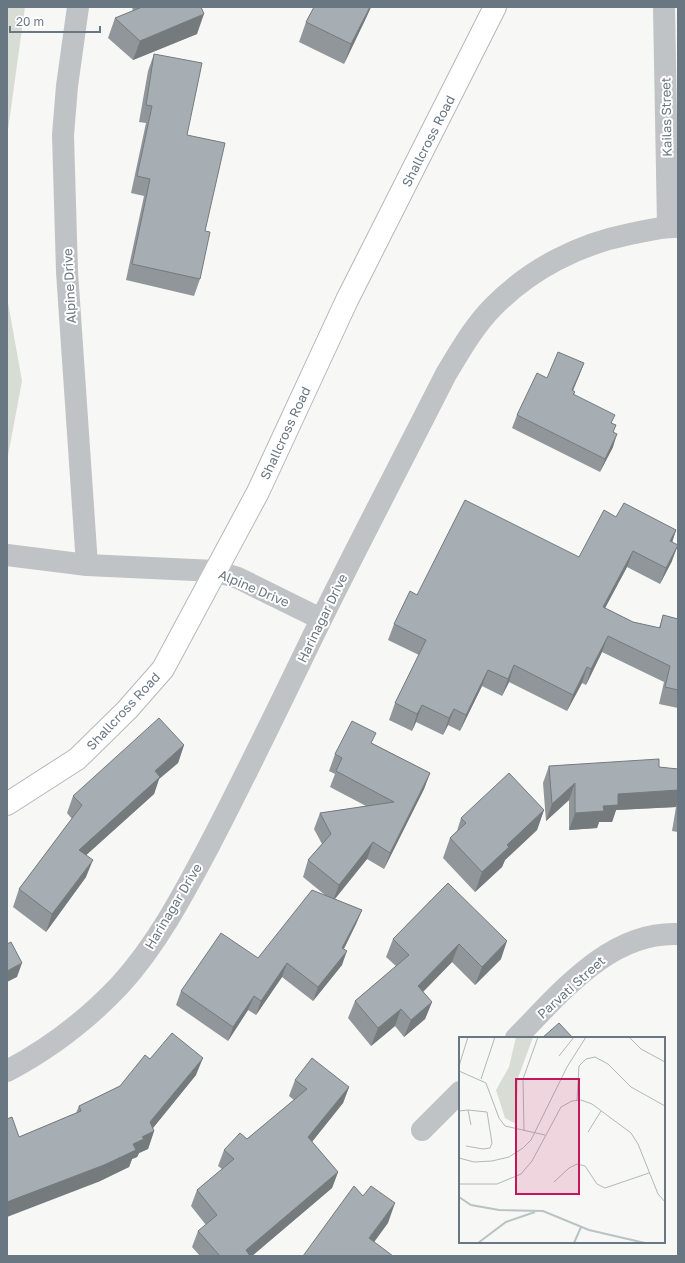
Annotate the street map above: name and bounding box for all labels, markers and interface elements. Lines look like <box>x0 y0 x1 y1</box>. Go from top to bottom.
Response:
scale bar <box>10 8 100 34</box>
text: 20 m <box>16 14 44 29</box>
street label: Kailas Street <box>657 77 675 157</box>
street label: Shallcross Road <box>398 93 458 189</box>
street label: Alpine Drive <box>59 248 79 324</box>
street label: Shallcross Road <box>256 384 314 482</box>
street label: Alpine Drive <box>216 566 292 610</box>
street label: Harinagar Drive <box>294 571 350 665</box>
street label: Shallcross Road <box>83 669 163 753</box>
street label: Harinagar Drive <box>141 860 205 952</box>
street label: Parvati Street <box>534 952 608 1022</box>
inset map <box>459 1037 665 1243</box>

